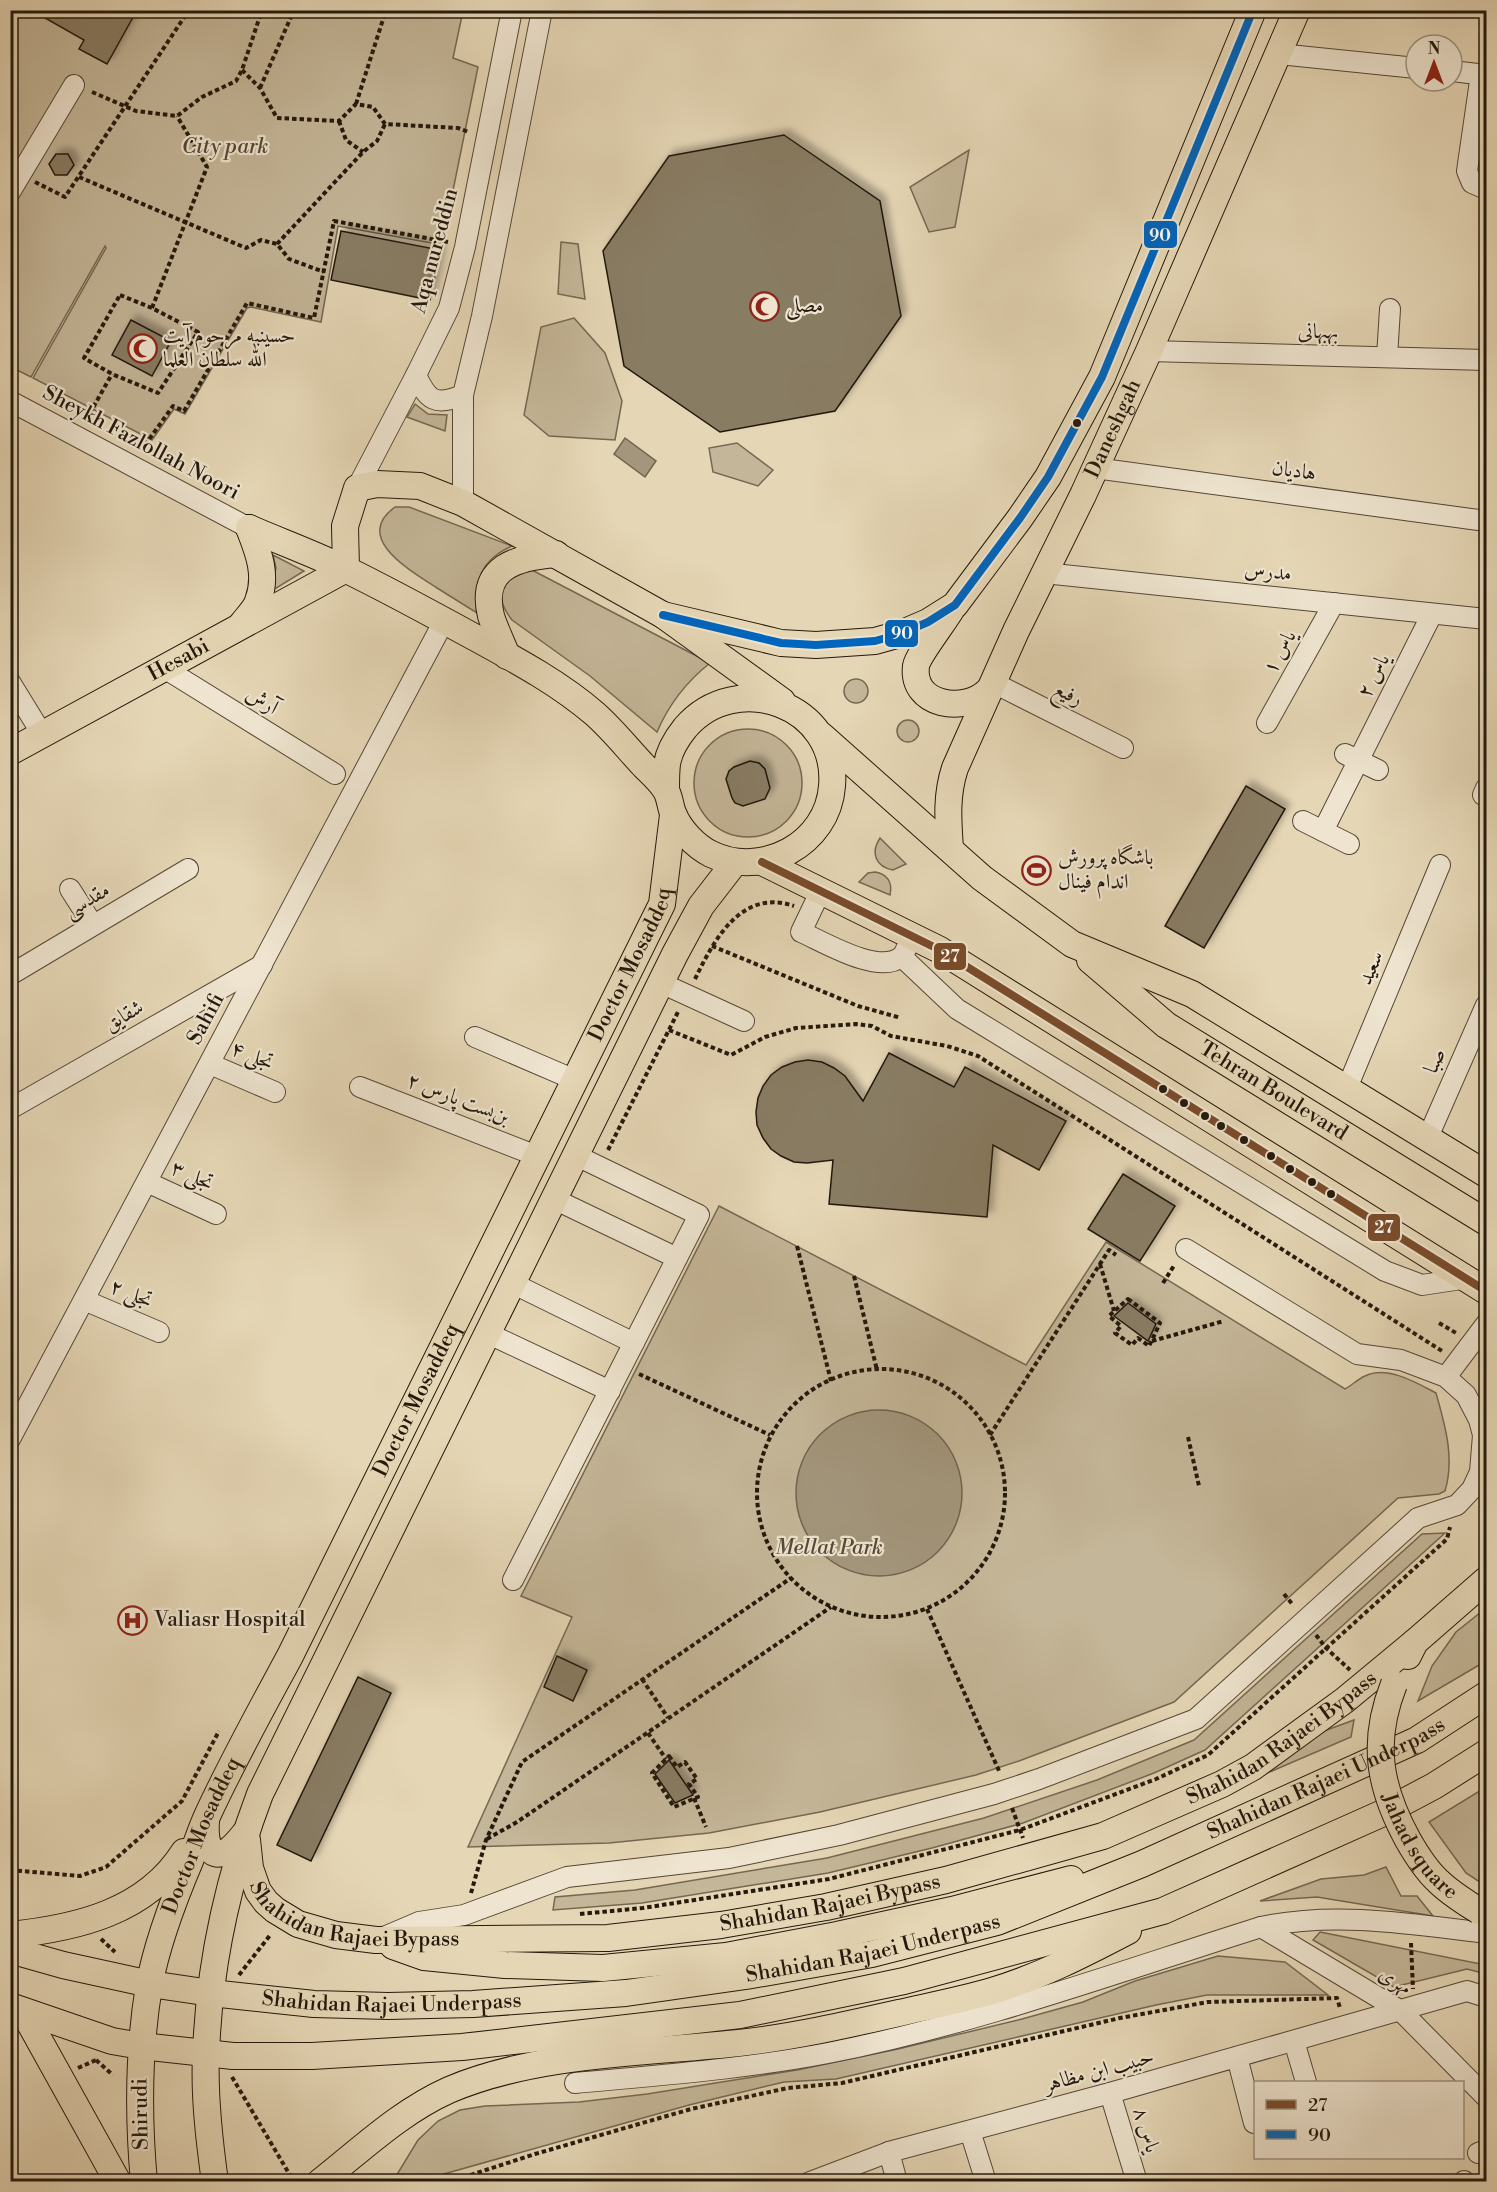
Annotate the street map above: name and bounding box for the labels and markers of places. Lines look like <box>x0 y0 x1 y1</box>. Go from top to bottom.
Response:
mosque icon: مصلی <box>749 290 781 322</box>
place label: مصلی <box>786 293 823 321</box>
place label: حسینیه مرحوم آیت الله سلطان العلما <box>163 322 295 373</box>
mosque icon: حسینیه مرحوم آیت الله سلطان العلما <box>126 332 158 364</box>
unlabelled marker <box>1071 417 1083 429</box>
place label: باشگاه پرورش اندام فینال <box>1058 844 1153 899</box>
sports icon: باشگاه پرورش اندام فینال <box>1021 854 1053 886</box>
unlabelled marker <box>1157 1083 1169 1095</box>
unlabelled marker <box>1178 1097 1190 1109</box>
unlabelled marker <box>1199 1110 1211 1122</box>
unlabelled marker <box>1215 1120 1227 1132</box>
unlabelled marker <box>1238 1134 1250 1146</box>
unlabelled marker <box>1265 1150 1277 1162</box>
unlabelled marker <box>1284 1163 1296 1175</box>
unlabelled marker <box>1306 1176 1318 1188</box>
unlabelled marker <box>1325 1188 1337 1200</box>
hospital icon: Valiasr Hospital <box>117 1604 149 1636</box>
place label: Valiasr Hospital <box>153 1607 305 1633</box>

